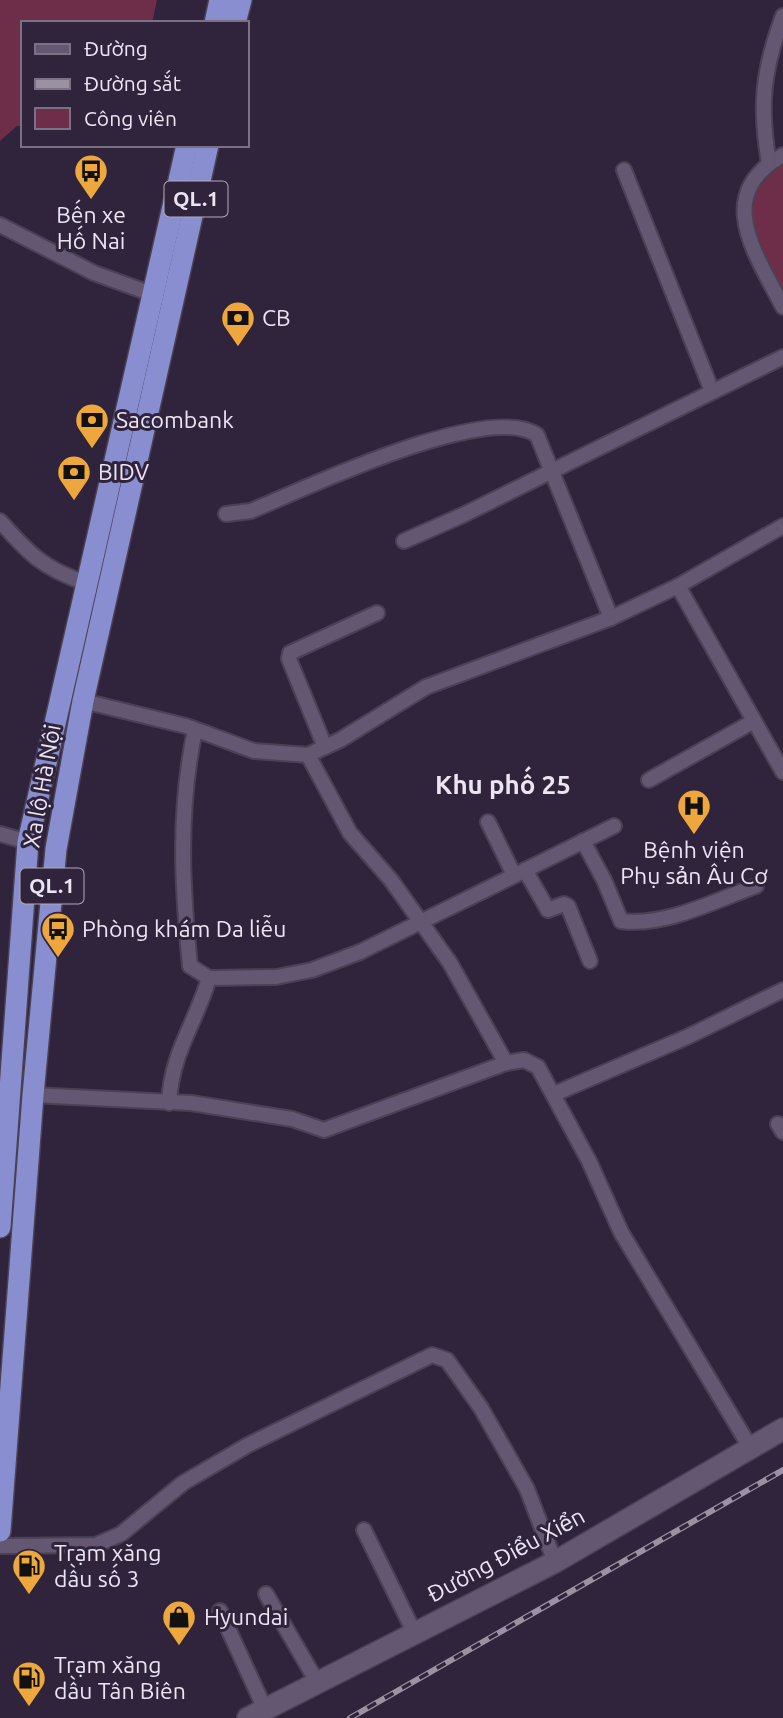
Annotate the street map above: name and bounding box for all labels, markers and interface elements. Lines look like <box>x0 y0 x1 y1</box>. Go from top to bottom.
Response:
legend <box>21 21 248 147</box>
text: Đường <box>84 36 148 60</box>
text: Đường sắt <box>84 69 181 95</box>
text: Công viên <box>84 106 177 130</box>
bus stop icon: Bến xe Hố Nai <box>72 152 110 201</box>
road number: QL.1 <box>164 182 228 216</box>
place label: Bến xe Hố Nai <box>56 199 126 253</box>
bank icon: CB <box>219 299 257 348</box>
place label: CB <box>262 305 291 330</box>
bank icon: Sacombank <box>73 401 111 450</box>
place label: Sacombank <box>116 407 234 432</box>
bank icon: BIDV <box>55 453 93 502</box>
place label: BIDV <box>98 459 149 484</box>
street label: Xa lộ Hà Nội <box>18 722 65 849</box>
district label: Khu phố 25 <box>435 766 571 799</box>
hospital icon: Bệnh viện Phụ sản Âu Cơ <box>675 787 713 836</box>
place label: Bệnh viện Phụ sản Âu Cơ <box>620 837 768 888</box>
road number: QL.1 <box>20 868 84 903</box>
bus stop icon: Phòng khám Da liễu <box>39 910 77 959</box>
place label: Phòng khám Da liễu <box>82 914 286 941</box>
street label: Đường Điểu Xiển <box>423 1503 589 1607</box>
place label: Trạm xăng dầu số 3 <box>54 1540 161 1591</box>
fuel station icon: Trạm xăng dầu số 3 <box>10 1547 48 1596</box>
shop icon: Hyundai <box>160 1598 198 1647</box>
place label: Hyundai <box>204 1604 288 1629</box>
place label: Trạm xăng dầu Tân Biên <box>54 1652 186 1703</box>
fuel station icon: Trạm xăng dầu Tân Biên <box>10 1659 48 1708</box>

